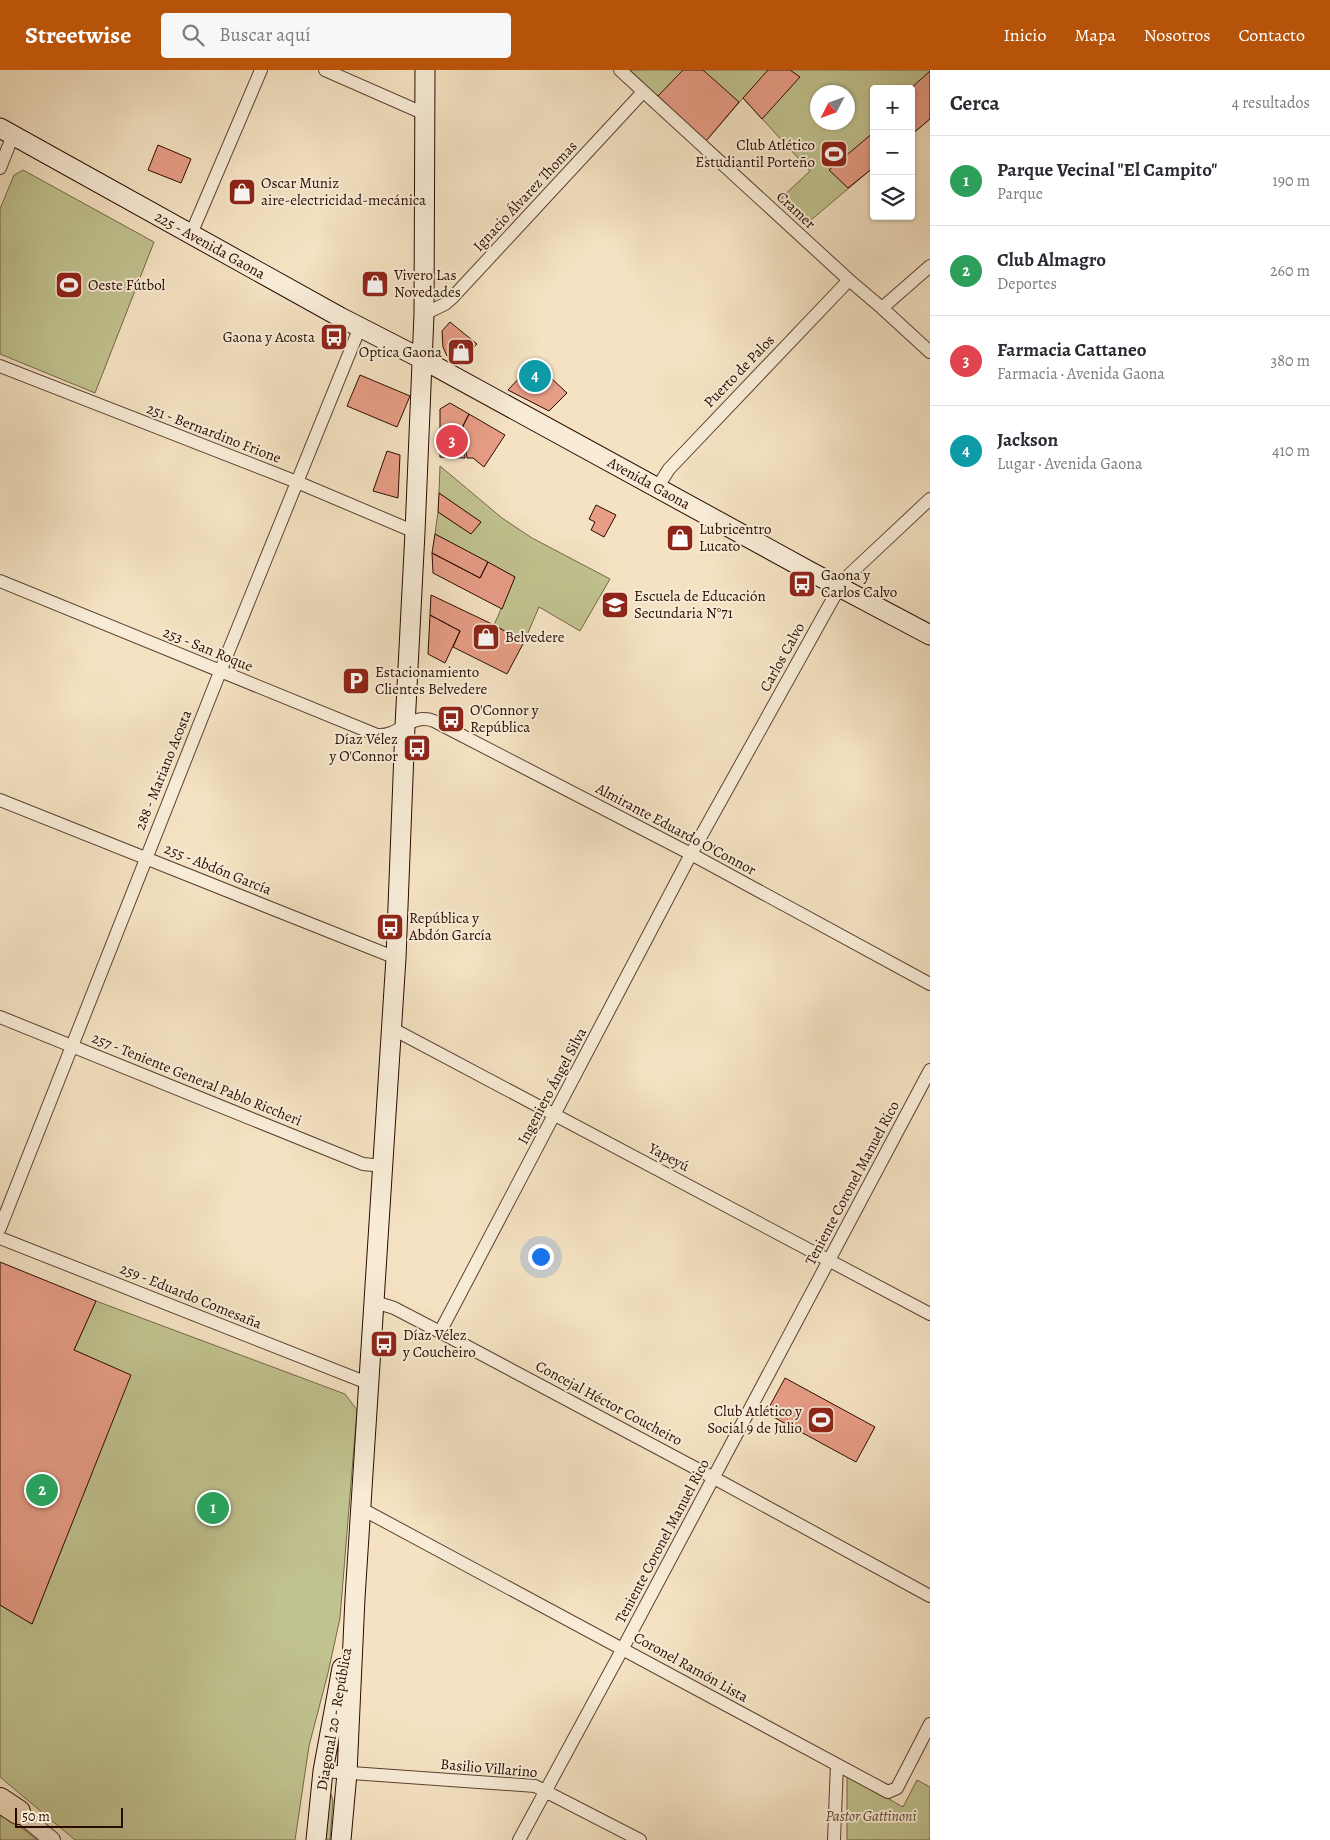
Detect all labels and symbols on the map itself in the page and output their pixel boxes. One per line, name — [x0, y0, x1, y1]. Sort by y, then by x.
north arrow — [810, 85, 855, 130]
place label: Club Atlético Estudiantil Porteño — [695, 135, 815, 172]
street label: Ignacio Álvarez Thomas — [468, 136, 582, 256]
sports icon: Club Atlético Estudiantil Porteño — [819, 139, 849, 169]
place label: Oscar Muniz aire-electricidad-mecánica — [261, 173, 426, 210]
shop icon: Oscar Muniz aire-electricidad-mecánica — [227, 177, 257, 207]
street label: Cramer — [772, 187, 820, 233]
street label: 225 - Avenida Gaona — [151, 206, 269, 284]
place label: Vivero Las Novedades — [393, 265, 461, 302]
shop icon: Vivero Las Novedades — [360, 269, 390, 299]
sports icon: Oeste Fútbol — [54, 270, 84, 300]
place label: Oeste Fútbol — [88, 275, 166, 295]
bus stop icon: Gaona y Acosta — [319, 322, 349, 352]
place label: Gaona y Acosta — [223, 327, 315, 347]
street label: Puerto de Palos — [699, 330, 779, 412]
shop icon: Optica Gaona — [446, 337, 476, 367]
place label: Optica Gaona — [359, 342, 442, 362]
pin: 4 — [519, 357, 551, 395]
street label: 251 - Bernardino Frione — [144, 398, 284, 468]
pin: 3 — [436, 422, 468, 460]
street label: Avenida Gaona — [603, 452, 694, 514]
place label: Lubricentro Lucato — [699, 519, 771, 556]
shop icon: Lubricentro Lucato — [665, 523, 695, 553]
place label: Gaona y Carlos Calvo — [821, 565, 897, 602]
bus stop icon: Gaona y Carlos Calvo — [787, 569, 817, 599]
place label: Escuela de Educación Secundaria N°71 — [634, 586, 766, 623]
school or university icon: Escuela de Educación Secundaria N°71 — [600, 590, 630, 620]
street label: Carlos Calvo — [755, 619, 809, 695]
street label: 253 - San Roque — [160, 622, 256, 676]
shop icon: Belvedere — [471, 622, 501, 652]
place label: Belvedere — [505, 627, 565, 647]
place label: Estacionamiento Clientes Belvedere — [375, 662, 488, 699]
parking icon: Estacionamiento Clientes Belvedere — [341, 666, 371, 696]
place label: O'Connor y República — [470, 700, 539, 737]
bus stop icon: O'Connor y República — [436, 704, 466, 734]
street label: 288 - Mariano Acosta — [130, 707, 196, 833]
place label: Díaz Vélez y O'Connor — [329, 729, 398, 766]
bus stop icon: Díaz Vélez y O'Connor — [402, 733, 432, 763]
street label: Almirante Eduardo O'Connor — [591, 778, 760, 880]
street label: 255 - Abdón García — [161, 838, 275, 900]
place label: República y Abdón García — [408, 908, 492, 945]
bus stop icon: República y Abdón García — [375, 912, 405, 942]
street label: Ingeniero Ángel Silva — [513, 1024, 591, 1148]
street label: 257 - Teniente General Pablo Riccheri — [89, 1028, 305, 1130]
street label: Teniente Coronel Manuel Rico — [800, 1097, 904, 1269]
street label: Yapeyú — [644, 1137, 694, 1176]
your location — [528, 1244, 554, 1270]
street label: 259 - Eduardo Comesaña — [117, 1258, 265, 1334]
place label: Díaz Vélez y Coucheiro — [402, 1325, 476, 1362]
bus stop icon: Díaz Vélez y Coucheiro — [369, 1329, 399, 1359]
street label: Concejal Héctor Coucheiro — [532, 1356, 686, 1450]
place label: Club Atlético y Social 9 de Julio — [707, 1401, 802, 1438]
sports icon: Club Atlético y Social 9 de Julio — [806, 1405, 836, 1435]
street label: Teniente Coronel Manuel Rico — [610, 1455, 714, 1627]
pin: 2 — [26, 1471, 58, 1509]
pin: 1 — [197, 1489, 229, 1527]
street label: Coronel Ramón Lista — [630, 1627, 752, 1707]
street label: Diagonal 20 - República — [312, 1646, 356, 1792]
street label: Basilio Villarino — [440, 1754, 538, 1782]
scale bar — [15, 1805, 122, 1828]
park label: Pastor Gattinoni — [826, 1806, 916, 1826]

